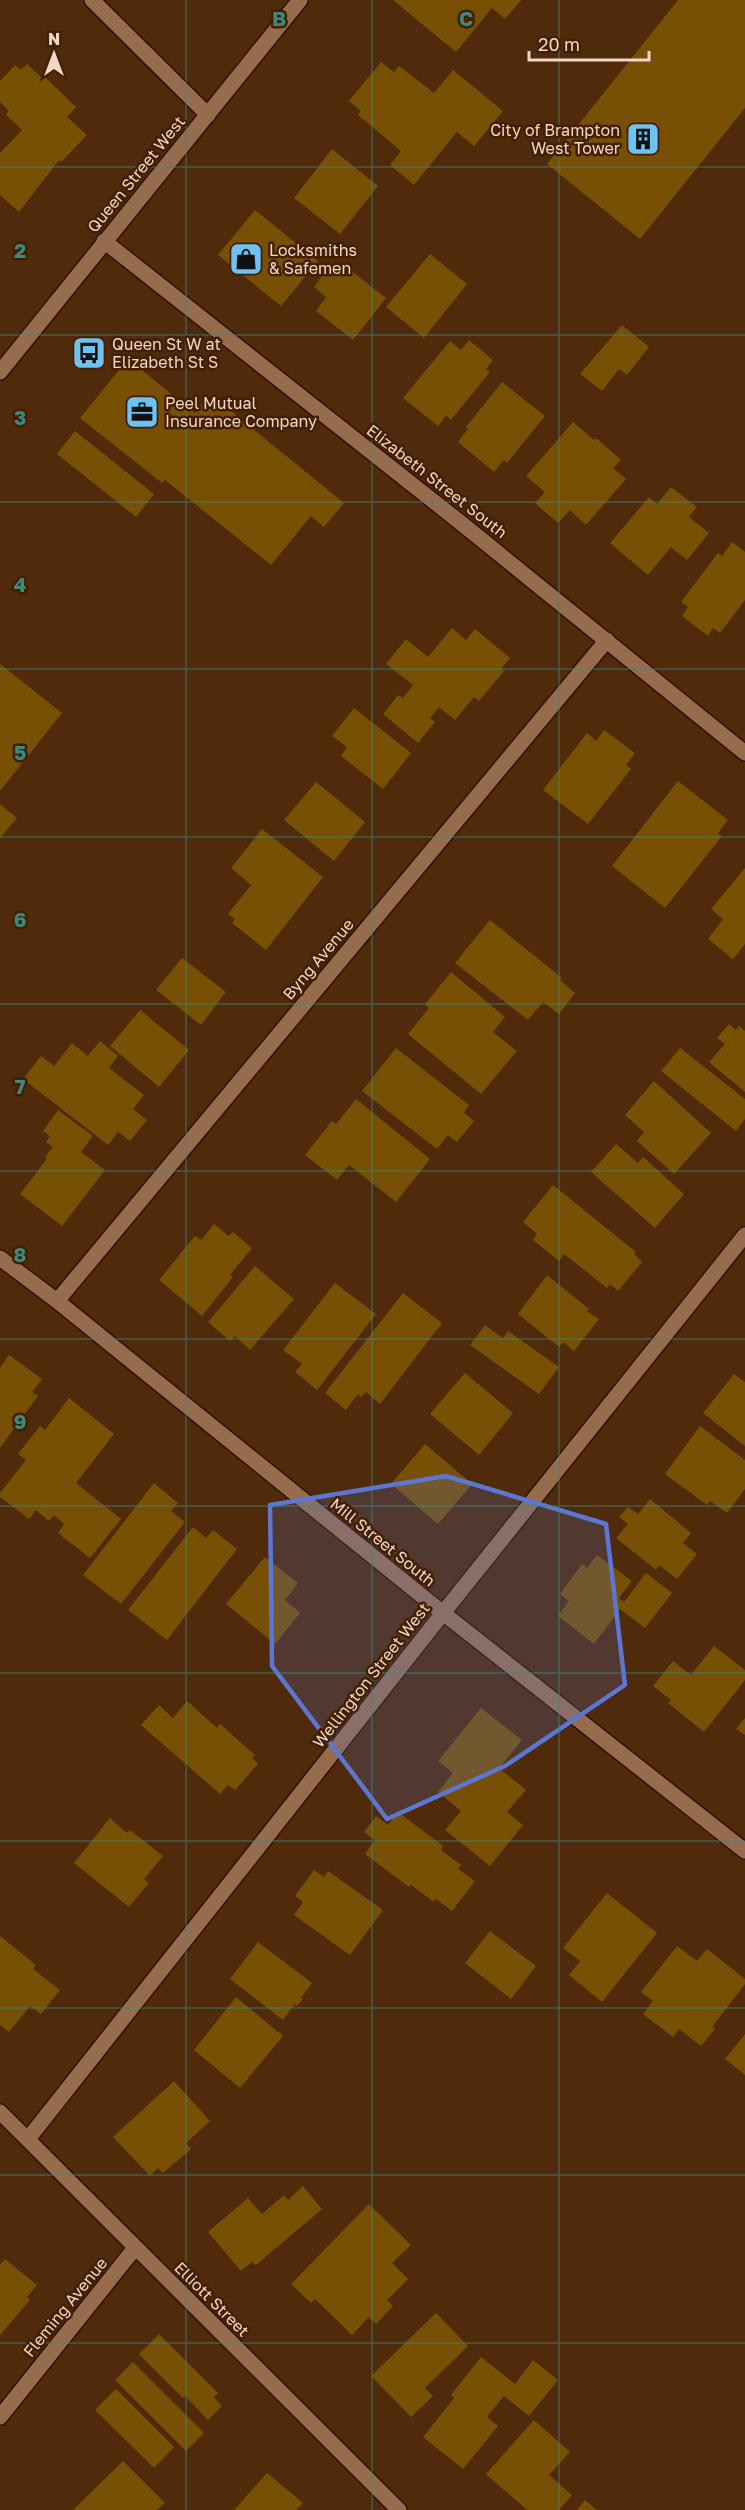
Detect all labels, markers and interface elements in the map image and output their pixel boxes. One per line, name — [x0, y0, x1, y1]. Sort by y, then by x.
text: B — [272, 6, 286, 30]
text: C — [459, 6, 473, 30]
north arrow — [24, 24, 84, 84]
scale bar — [529, 24, 649, 62]
text: N — [48, 29, 60, 49]
text: 20 m — [538, 33, 580, 55]
street label: Queen Street West — [83, 112, 189, 236]
place label: City of Brampton West Tower — [490, 120, 620, 158]
building icon: City of Brampton West Tower — [625, 121, 661, 157]
text: 2 — [14, 238, 26, 262]
place label: Locksmiths & Safemen — [269, 240, 357, 278]
shop icon: Locksmiths & Safemen — [228, 241, 264, 277]
place label: Queen St W at Elizabeth St S — [112, 334, 221, 372]
bus stop icon: Queen St W at Elizabeth St S — [71, 335, 107, 371]
place label: Peel Mutual Insurance Company — [165, 393, 317, 431]
office icon: Peel Mutual Insurance Company — [124, 394, 160, 430]
text: 3 — [14, 405, 26, 429]
street label: Elizabeth Street South — [363, 420, 511, 542]
text: 4 — [14, 572, 26, 596]
text: 5 — [14, 740, 26, 764]
text: 6 — [14, 907, 26, 931]
street label: Byng Avenue — [278, 914, 358, 1004]
text: 7 — [15, 1074, 26, 1098]
text: 8 — [14, 1242, 26, 1266]
text: 9 — [14, 1409, 26, 1433]
street label: Mill Street South — [326, 1494, 440, 1590]
street label: Wellington Street West — [308, 1599, 434, 1751]
street label: Fleming Avenue — [19, 2253, 111, 2361]
street label: Elliott Street — [170, 2257, 254, 2341]

